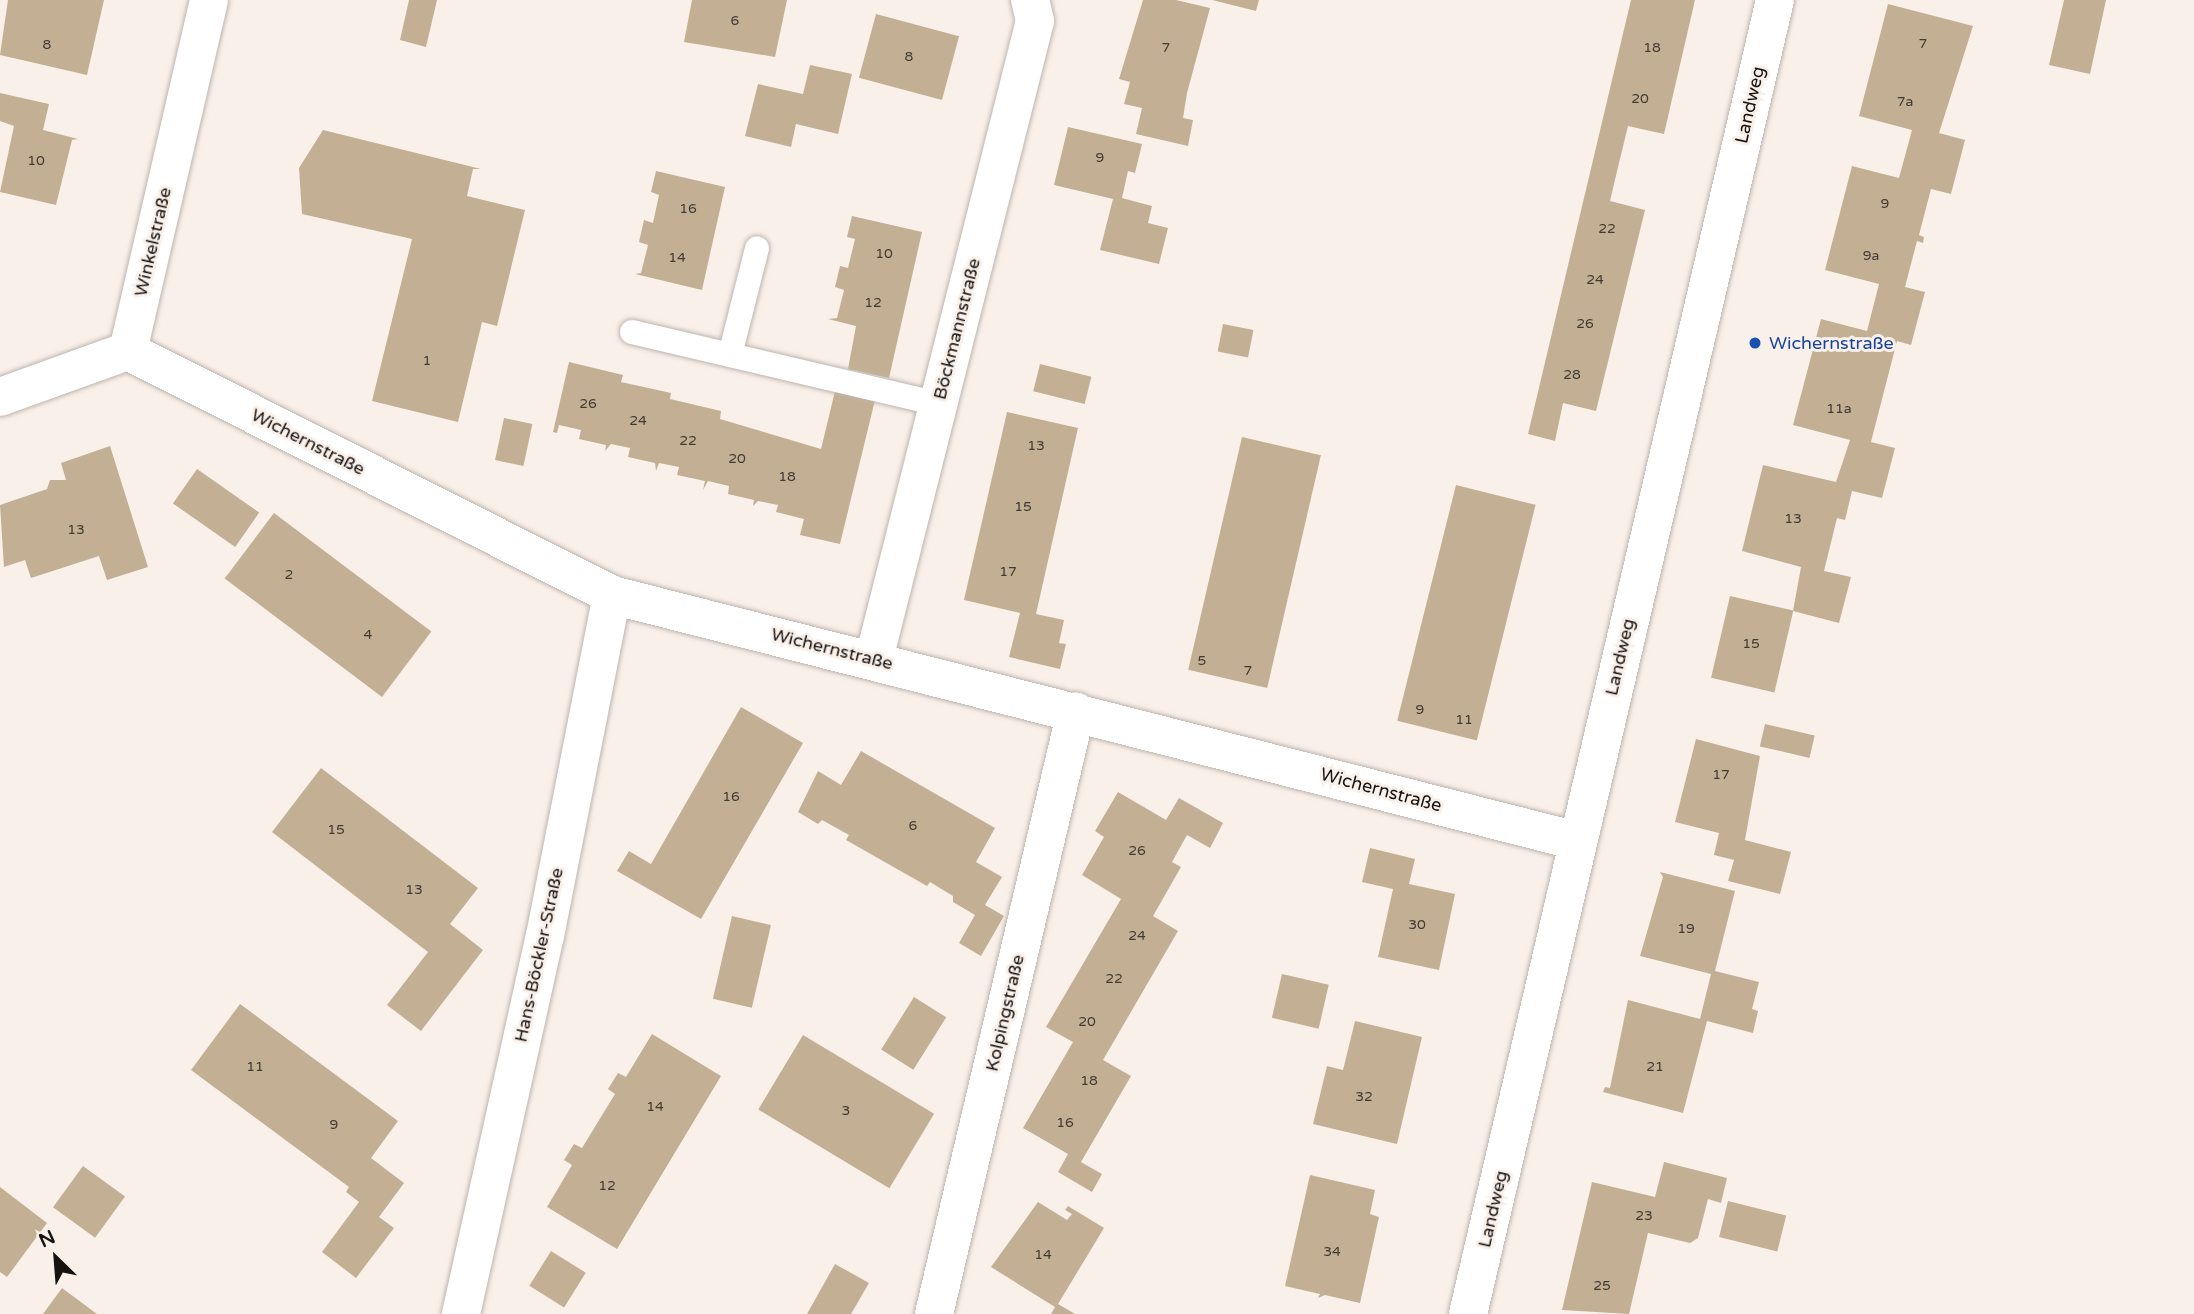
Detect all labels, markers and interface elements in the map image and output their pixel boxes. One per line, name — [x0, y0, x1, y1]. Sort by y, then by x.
house number: 6 — [731, 13, 739, 29]
house number: 7 — [1919, 36, 1927, 52]
house number: 8 — [43, 37, 51, 53]
house number: 7 — [1162, 40, 1170, 56]
house number: 18 — [1643, 40, 1661, 56]
house number: 8 — [905, 49, 913, 65]
street label: Landweg — [1731, 64, 1769, 146]
house number: 20 — [1631, 91, 1649, 107]
house number: 7a — [1897, 94, 1913, 110]
house number: 9 — [1096, 150, 1104, 166]
house number: 10 — [27, 153, 45, 169]
street label: Winkelstraße — [130, 185, 176, 299]
house number: 9 — [1881, 196, 1889, 212]
house number: 16 — [679, 201, 697, 217]
house number: 22 — [1598, 221, 1616, 237]
house number: 10 — [875, 246, 893, 262]
house number: 9a — [1863, 248, 1879, 264]
house number: 14 — [668, 250, 686, 266]
street label: Böckmannstraße — [929, 256, 985, 402]
house number: 24 — [1586, 272, 1604, 288]
house number: 12 — [864, 295, 882, 311]
house number: 26 — [1576, 316, 1594, 332]
place label: Wichernstraße — [1769, 332, 1894, 354]
marker: Wichernstraße — [1747, 335, 1763, 351]
house number: 1 — [423, 353, 431, 369]
house number: 28 — [1563, 367, 1581, 383]
house number: 26 — [579, 396, 597, 412]
house number: 11a — [1826, 401, 1852, 417]
street label: Wichernstraße — [248, 404, 368, 480]
house number: 24 — [629, 413, 647, 429]
house number: 22 — [679, 433, 697, 449]
house number: 13 — [1027, 438, 1045, 454]
house number: 20 — [728, 451, 746, 467]
house number: 18 — [778, 469, 796, 485]
house number: 15 — [1014, 499, 1032, 515]
house number: 13 — [1784, 511, 1802, 527]
house number: 13 — [67, 522, 85, 538]
house number: 17 — [999, 564, 1017, 580]
house number: 2 — [285, 567, 293, 583]
street label: Landweg — [1601, 616, 1639, 698]
street label: Wichernstraße — [769, 623, 895, 675]
house number: 4 — [364, 627, 372, 643]
house number: 15 — [1742, 636, 1760, 652]
house number: 5 — [1198, 653, 1206, 669]
house number: 7 — [1244, 663, 1252, 679]
house number: 9 — [1416, 702, 1424, 718]
house number: 11 — [1455, 712, 1473, 728]
street label: Wichernstraße — [1318, 763, 1444, 817]
house number: 17 — [1712, 767, 1730, 783]
house number: 16 — [722, 789, 740, 805]
house number: 6 — [909, 818, 917, 834]
house number: 15 — [327, 822, 345, 838]
house number: 26 — [1128, 843, 1146, 859]
street label: Hans-Böckler-Straße — [510, 866, 568, 1044]
house number: 13 — [405, 882, 423, 898]
house number: 30 — [1408, 917, 1426, 933]
house number: 19 — [1677, 921, 1695, 937]
house number: 24 — [1128, 928, 1146, 944]
street label: Kolpingstraße — [981, 952, 1029, 1074]
house number: 22 — [1105, 971, 1123, 987]
house number: 20 — [1078, 1014, 1096, 1030]
house number: 11 — [246, 1059, 264, 1075]
house number: 21 — [1646, 1059, 1664, 1075]
house number: 18 — [1080, 1073, 1098, 1089]
house number: 32 — [1355, 1089, 1373, 1105]
house number: 14 — [646, 1099, 664, 1115]
house number: 3 — [842, 1103, 850, 1119]
house number: 16 — [1056, 1115, 1074, 1131]
house number: 9 — [330, 1117, 338, 1133]
street label: Landweg — [1474, 1168, 1512, 1250]
house number: 12 — [598, 1178, 616, 1194]
house number: 23 — [1635, 1208, 1653, 1224]
north arrow — [21, 1223, 91, 1293]
text: N — [36, 1226, 59, 1252]
house number: 34 — [1323, 1244, 1341, 1260]
house number: 14 — [1034, 1247, 1052, 1263]
house number: 25 — [1593, 1278, 1611, 1294]

